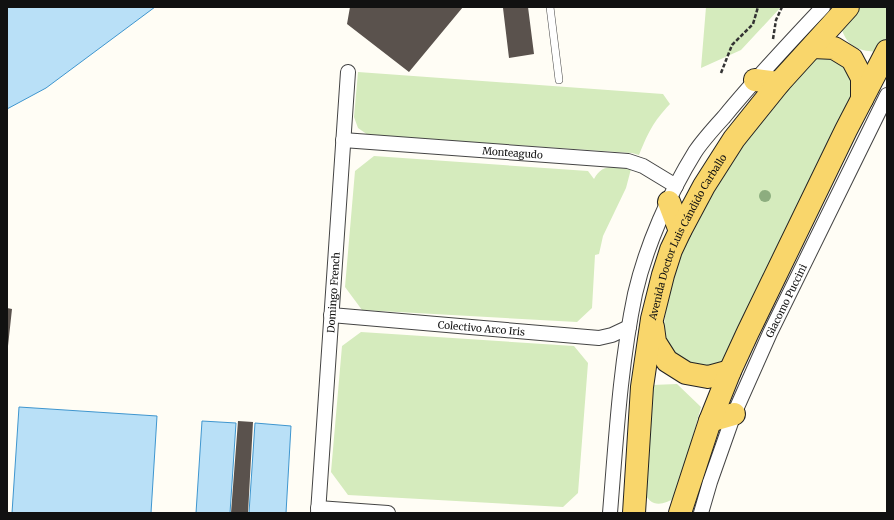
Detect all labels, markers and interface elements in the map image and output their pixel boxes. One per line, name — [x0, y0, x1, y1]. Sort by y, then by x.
street label: Monteagudo — [482, 144, 543, 161]
street label: Avenida Doctor Luis Cándido Carballo — [645, 151, 729, 322]
street label: Domingo French — [324, 251, 342, 333]
street label: Giacomo Puccini — [762, 262, 809, 340]
street label: Colectivo Arco Iris — [437, 318, 526, 338]

